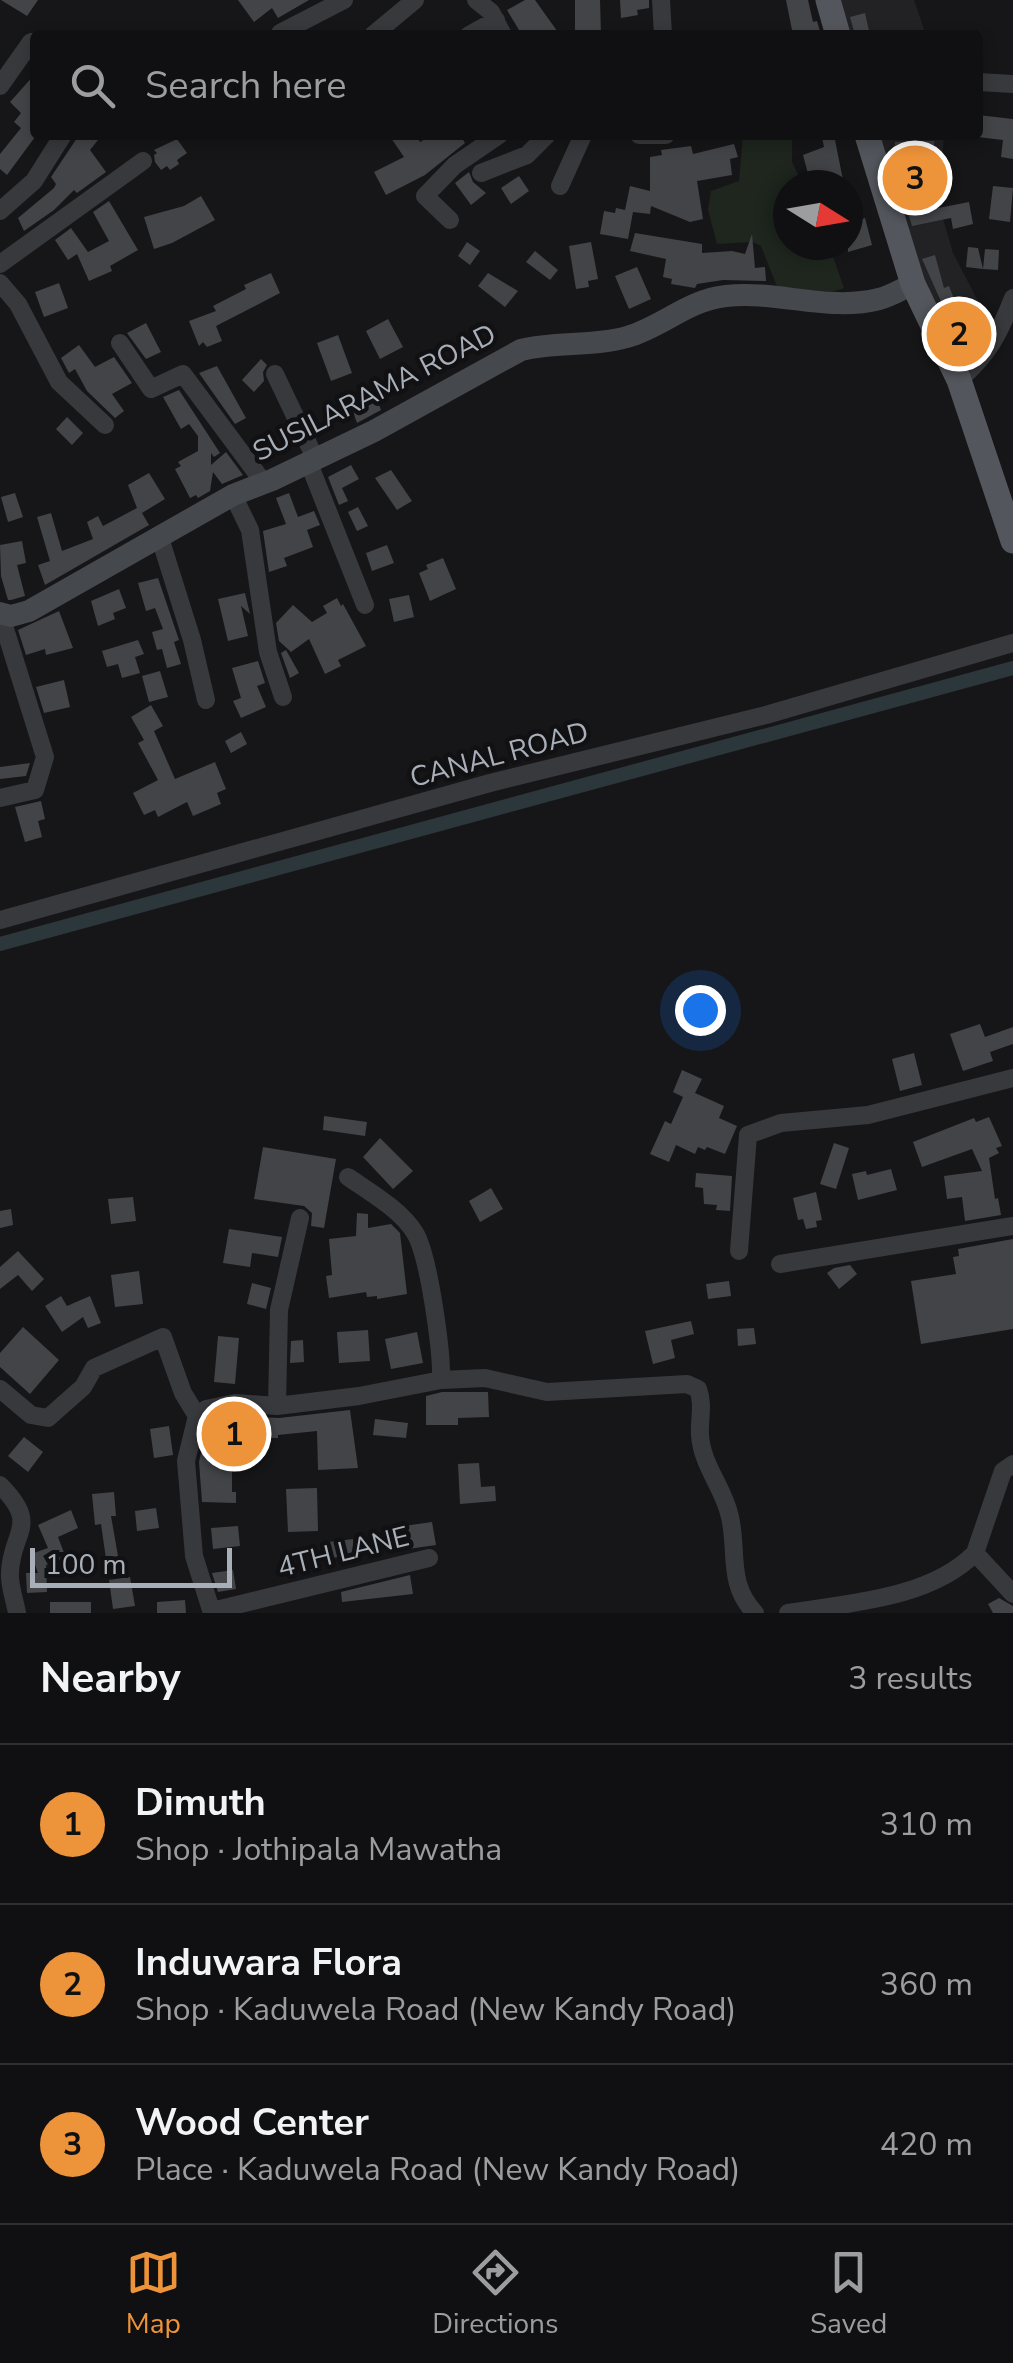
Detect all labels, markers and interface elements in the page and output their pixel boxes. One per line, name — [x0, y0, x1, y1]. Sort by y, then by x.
search box — [30, 30, 983, 140]
icon: search — [65, 58, 120, 113]
text: Search here — [145, 60, 346, 111]
pin: 3 — [882, 140, 948, 216]
north arrow — [773, 170, 863, 260]
pin: 2 — [926, 296, 992, 372]
street label: SUSILARAMA ROAD — [246, 315, 503, 471]
street label: CANAL ROAD — [406, 713, 593, 797]
your location — [675, 985, 726, 1036]
pin: 1 — [202, 1396, 266, 1472]
street label: 4TH LANE — [274, 1517, 413, 1587]
scale bar — [30, 1543, 232, 1588]
text: 100 m — [45, 1546, 127, 1584]
text: Nearby — [40, 1650, 181, 1707]
text: 3 results — [848, 1657, 973, 1700]
text: Dimuth — [135, 1777, 266, 1828]
text: 1 — [63, 1803, 82, 1846]
text: 310 m — [880, 1803, 973, 1846]
text: Shop · Jothipala Mawatha — [135, 1828, 502, 1871]
text: Induwara Flora — [135, 1937, 402, 1988]
text: 2 — [63, 1963, 82, 2006]
text: 360 m — [880, 1963, 973, 2006]
text: Shop · Kaduwela Road (New Kandy Road) — [135, 1988, 737, 2031]
text: Wood Center — [135, 2097, 369, 2148]
text: 3 — [63, 2123, 82, 2166]
text: 420 m — [880, 2123, 973, 2166]
text: Place · Kaduwela Road (New Kandy Road) — [135, 2148, 740, 2191]
tab: Map — [126, 2245, 181, 2343]
tab: Directions — [432, 2245, 558, 2343]
tab: Saved — [810, 2245, 887, 2343]

